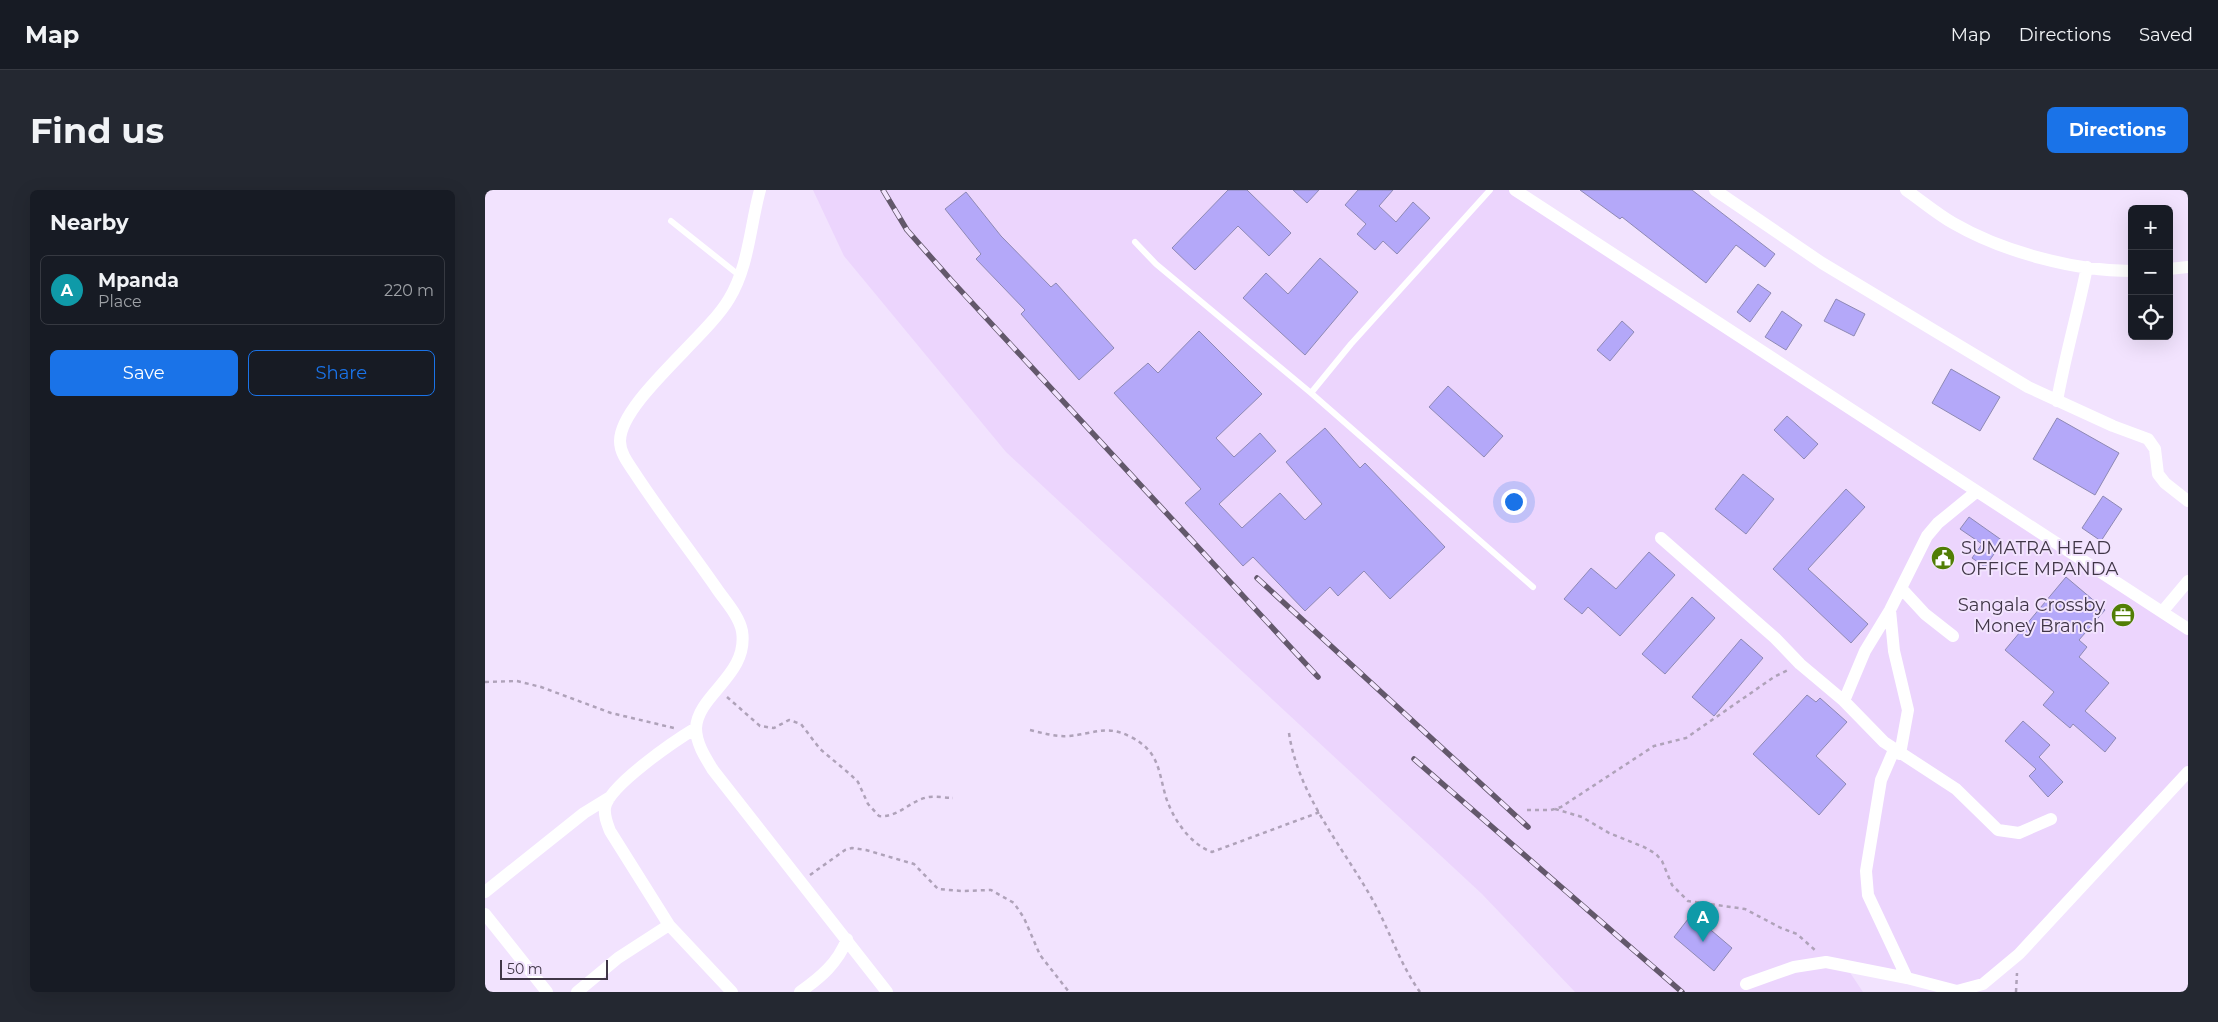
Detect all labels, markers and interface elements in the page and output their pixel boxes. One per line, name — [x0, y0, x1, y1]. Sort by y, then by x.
text: Map — [25, 20, 79, 49]
text: Map — [1951, 24, 1991, 46]
text: Directions — [2019, 24, 2111, 46]
text: Saved — [2139, 24, 2193, 46]
button: Directions — [2047, 107, 2188, 153]
text: Find us — [30, 109, 164, 152]
map controls — [2128, 205, 2173, 340]
button: + — [2128, 205, 2173, 250]
text: Nearby — [50, 210, 129, 235]
button: − — [2128, 250, 2173, 295]
text: Mpanda — [98, 269, 179, 292]
text: A — [61, 281, 73, 300]
text: 220 m — [384, 281, 434, 300]
text: Place — [98, 292, 142, 311]
button: locate — [2128, 295, 2173, 340]
button: Save — [50, 350, 238, 396]
button: Share — [248, 350, 435, 396]
your location — [1501, 489, 1527, 515]
place label: SUMATRA HEAD OFFICE MPANDA — [1961, 537, 2118, 580]
public building icon: SUMATRA HEAD OFFICE MPANDA — [1930, 545, 1956, 571]
place label: Sangala Crossby Money Branch — [1958, 594, 2105, 637]
office icon: Sangala Crossby Money Branch — [2110, 602, 2136, 628]
pin: A — [1687, 901, 1719, 942]
scale bar — [500, 957, 607, 980]
text: 50 m — [507, 960, 543, 978]

